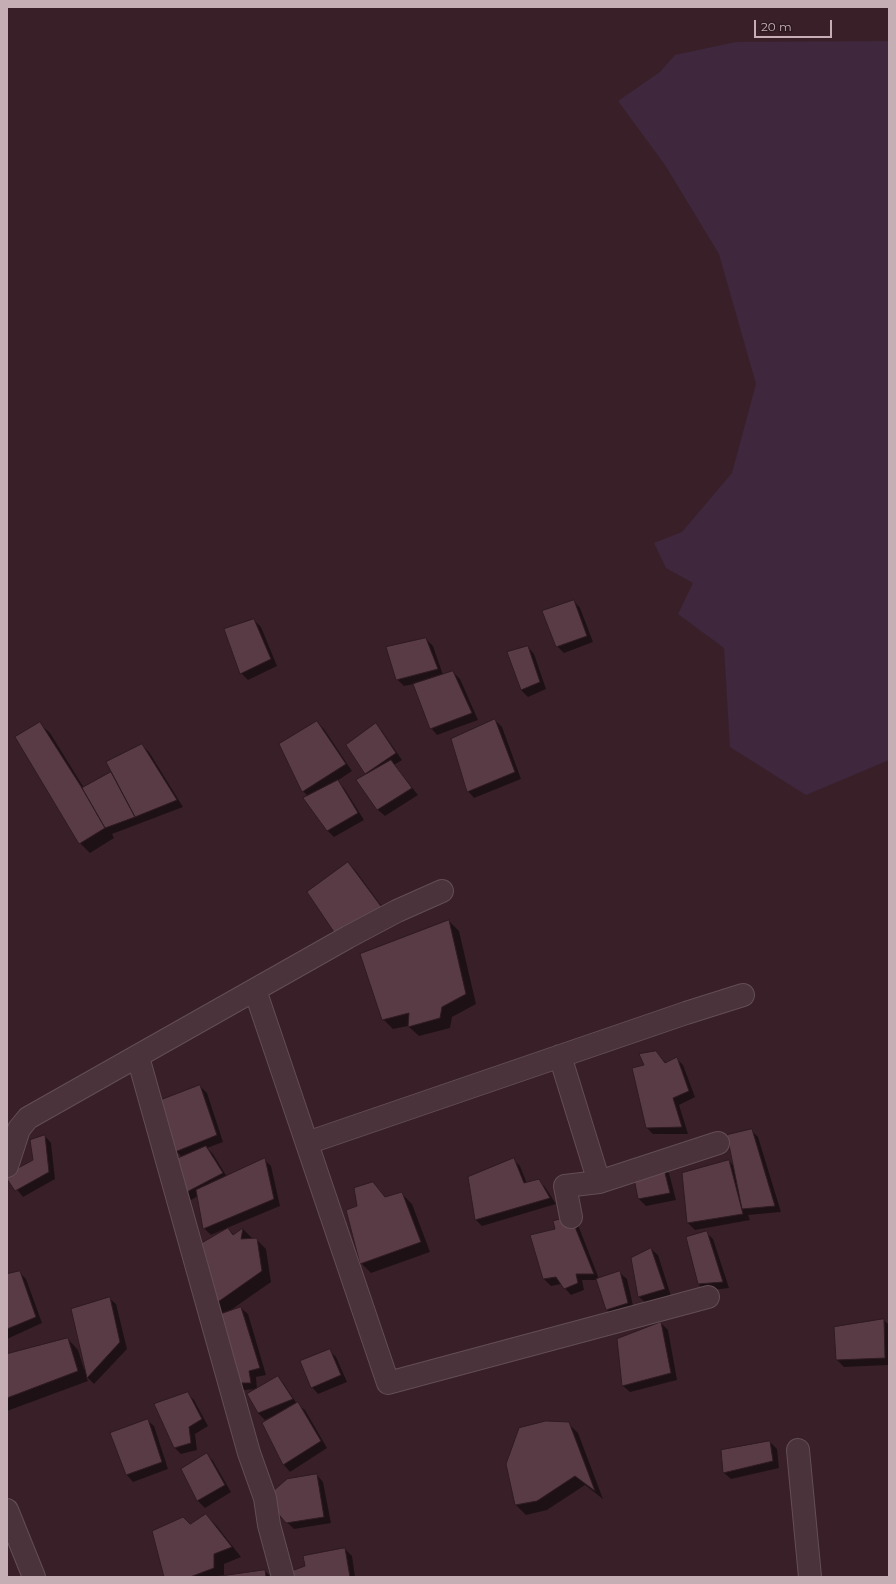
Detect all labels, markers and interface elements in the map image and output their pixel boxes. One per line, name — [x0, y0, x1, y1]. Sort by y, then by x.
scale bar — [756, 12, 834, 38]
text: 20 m — [761, 19, 792, 34]

